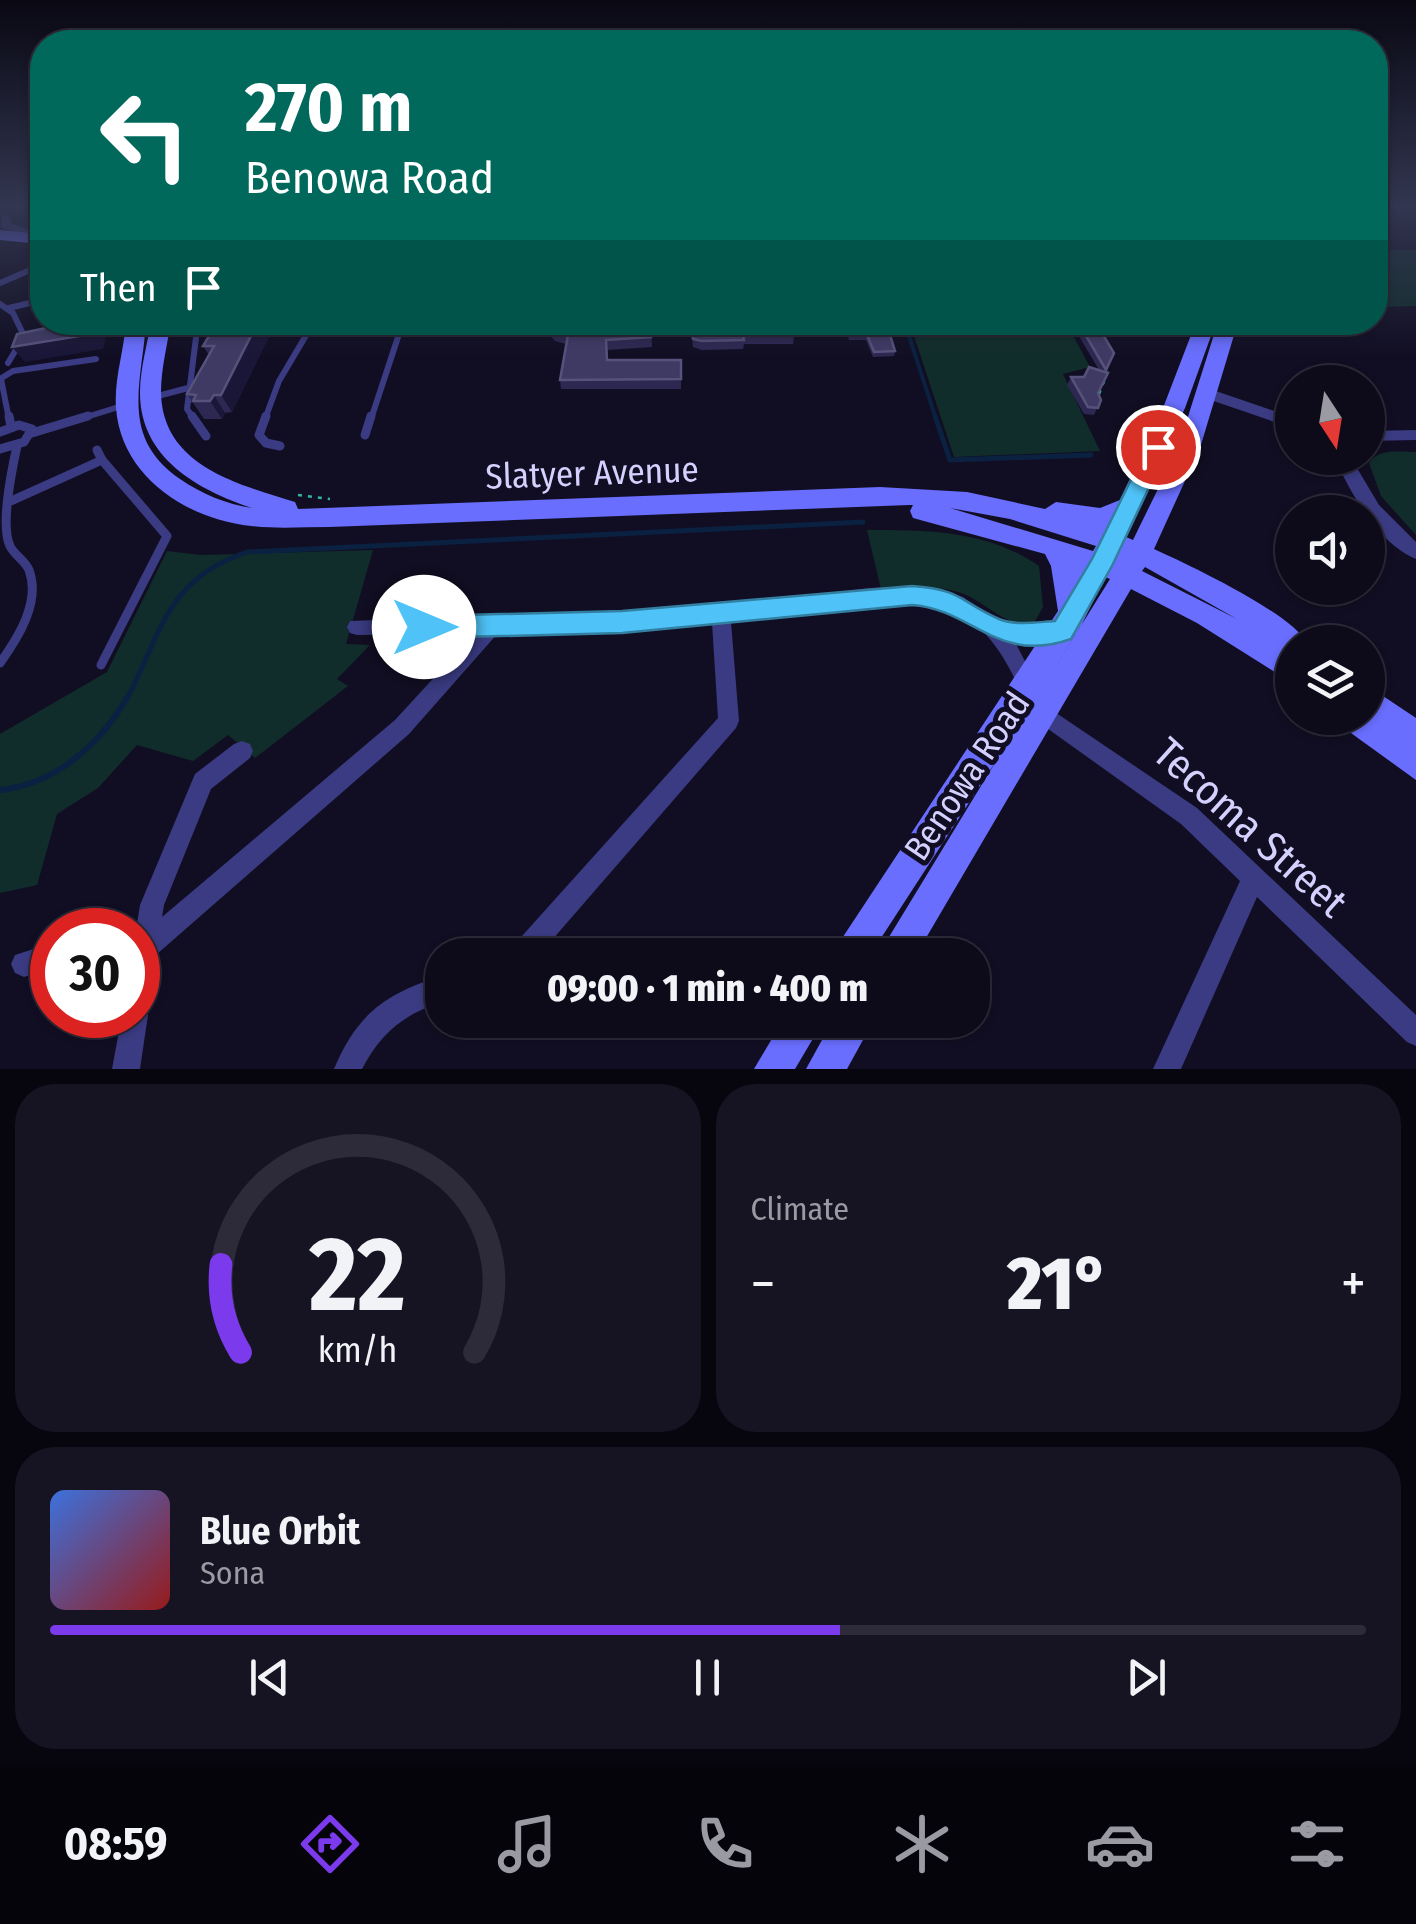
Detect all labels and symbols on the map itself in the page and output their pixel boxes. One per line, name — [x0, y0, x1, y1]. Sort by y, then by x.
north arrow — [1275, 365, 1385, 475]
pin — [1116, 405, 1201, 490]
street label: Slatyer Avenue — [485, 448, 699, 498]
position arrow — [372, 575, 476, 679]
street label: Benowa Road — [895, 684, 1039, 868]
street label: Tecoma Street — [1143, 728, 1358, 928]
speed limit sign: 30 — [30, 908, 160, 1038]

